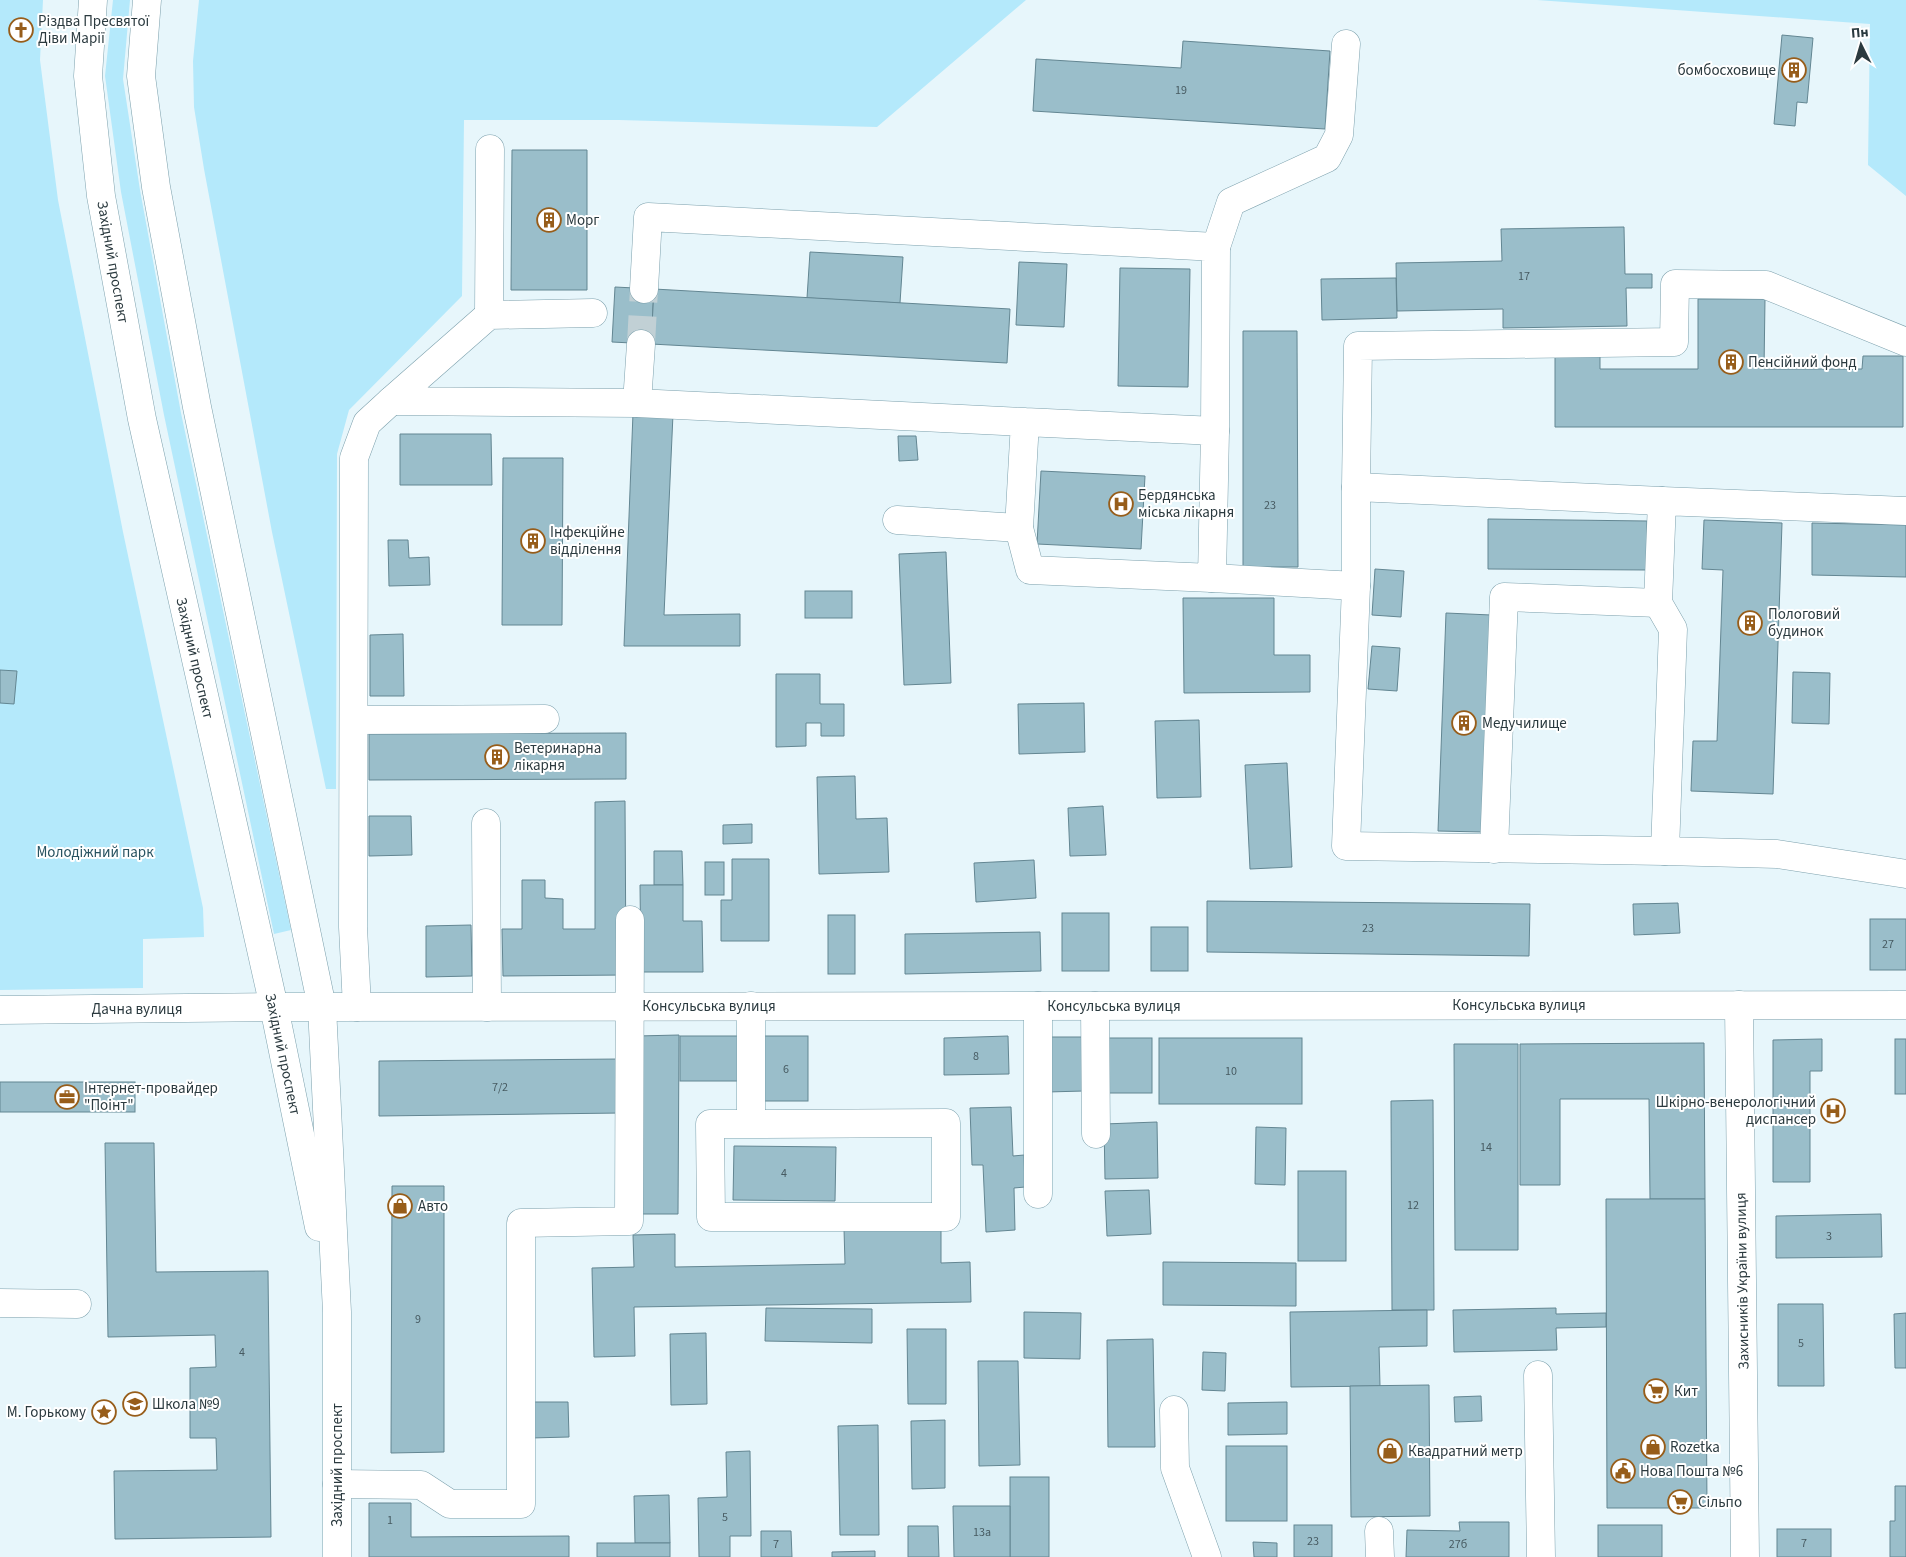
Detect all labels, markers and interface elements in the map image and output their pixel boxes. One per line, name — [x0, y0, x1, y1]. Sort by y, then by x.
place label: Різдва Пресвятої Діви Марії — [38, 11, 151, 49]
church icon: Різдва Пресвятої Діви Марії — [8, 17, 34, 43]
north arrow — [1836, 20, 1886, 70]
text: Пн — [1850, 22, 1870, 44]
building icon: бомбосховище — [1781, 57, 1807, 83]
place label: бомбосховище — [1677, 60, 1776, 81]
house number: 19 — [1175, 82, 1187, 99]
street label: Західний проспект — [91, 199, 134, 325]
building icon: Морг — [536, 207, 562, 233]
place label: Морг — [566, 210, 600, 231]
house number: 17 — [1518, 268, 1530, 285]
building icon: Пенсійний фонд — [1718, 349, 1744, 375]
place label: Пенсійний фонд — [1748, 352, 1857, 373]
place label: Бердянська міська лікарня — [1138, 485, 1234, 523]
hospital icon: Бердянська міська лікарня — [1108, 491, 1134, 517]
house number: 23 — [1264, 497, 1276, 514]
place label: Інфекційне відділення — [550, 522, 625, 560]
building icon: Інфекційне відділення — [520, 528, 546, 554]
street label: Західний проспект — [170, 595, 219, 721]
place label: Пологовий будинок — [1768, 604, 1840, 642]
building icon: Пологовий будинок — [1737, 610, 1763, 636]
building icon: Медучилище — [1451, 710, 1477, 736]
place label: Медучилище — [1482, 713, 1567, 734]
place label: Ветеринарна лікарня — [514, 738, 601, 776]
building icon: Ветеринарна лікарня — [484, 744, 510, 770]
park label: Молодіжний парк — [36, 842, 154, 863]
house number: 23 — [1362, 920, 1374, 937]
house number: 27 — [1882, 936, 1894, 953]
street label: Західний проспект — [259, 991, 306, 1117]
street label: Консульська вулиця — [1452, 995, 1586, 1016]
street label: Консульська вулиця — [642, 996, 776, 1017]
street label: Консульська вулиця — [1047, 996, 1181, 1017]
street label: Дачна вулиця — [92, 999, 182, 1020]
house number: 8 — [973, 1048, 979, 1065]
house number: 6 — [783, 1061, 789, 1078]
house number: 10 — [1225, 1063, 1237, 1080]
place label: Інтернет-провайдер "Поінт" — [84, 1078, 218, 1116]
house number: 7/2 — [492, 1079, 508, 1096]
office icon: Інтернет-провайдер "Поінт" — [54, 1084, 80, 1110]
place label: Шкірно-венерологічний диспансер — [1656, 1092, 1816, 1130]
hospital icon: Шкірно-венерологічний диспансер — [1820, 1098, 1846, 1124]
house number: 14 — [1480, 1139, 1492, 1156]
house number: 4 — [781, 1165, 787, 1182]
street label: Захисників України вулиця — [1730, 1192, 1755, 1370]
shop icon: Авто — [387, 1193, 413, 1219]
place label: Авто — [418, 1196, 448, 1217]
house number: 12 — [1407, 1197, 1419, 1214]
house number: 3 — [1826, 1228, 1832, 1245]
house number: 9 — [415, 1311, 421, 1328]
house number: 5 — [1798, 1335, 1804, 1352]
house number: 4 — [239, 1344, 245, 1361]
supermarket icon: Кит — [1643, 1378, 1669, 1404]
place label: Кит — [1674, 1381, 1698, 1402]
school or university icon: Школа №9 — [122, 1391, 148, 1417]
place label: Школа №9 — [152, 1394, 220, 1415]
place icon: М. Горькому — [91, 1399, 117, 1425]
place label: М. Горькому — [7, 1402, 86, 1423]
street label: Західний проспект — [327, 1403, 348, 1527]
shop icon: Rozetka — [1640, 1434, 1666, 1460]
place label: Rozetka — [1670, 1437, 1720, 1458]
shop icon: Квадратний метр — [1377, 1438, 1403, 1464]
place label: Квадратний метр — [1408, 1441, 1523, 1462]
public building icon: Нова Пошта №6 — [1610, 1458, 1636, 1484]
place label: Нова Пошта №6 — [1640, 1461, 1743, 1482]
supermarket icon: Сільпо — [1667, 1489, 1693, 1515]
place label: Сільпо — [1698, 1492, 1742, 1513]
house number: 5 — [722, 1509, 728, 1526]
house number: 1 — [387, 1512, 393, 1529]
house number: 13а — [973, 1524, 991, 1541]
house number: 23 — [1307, 1533, 1319, 1550]
house number: 7 — [1801, 1535, 1807, 1552]
house number: 7 — [773, 1536, 779, 1553]
house number: 27б — [1449, 1536, 1467, 1553]

